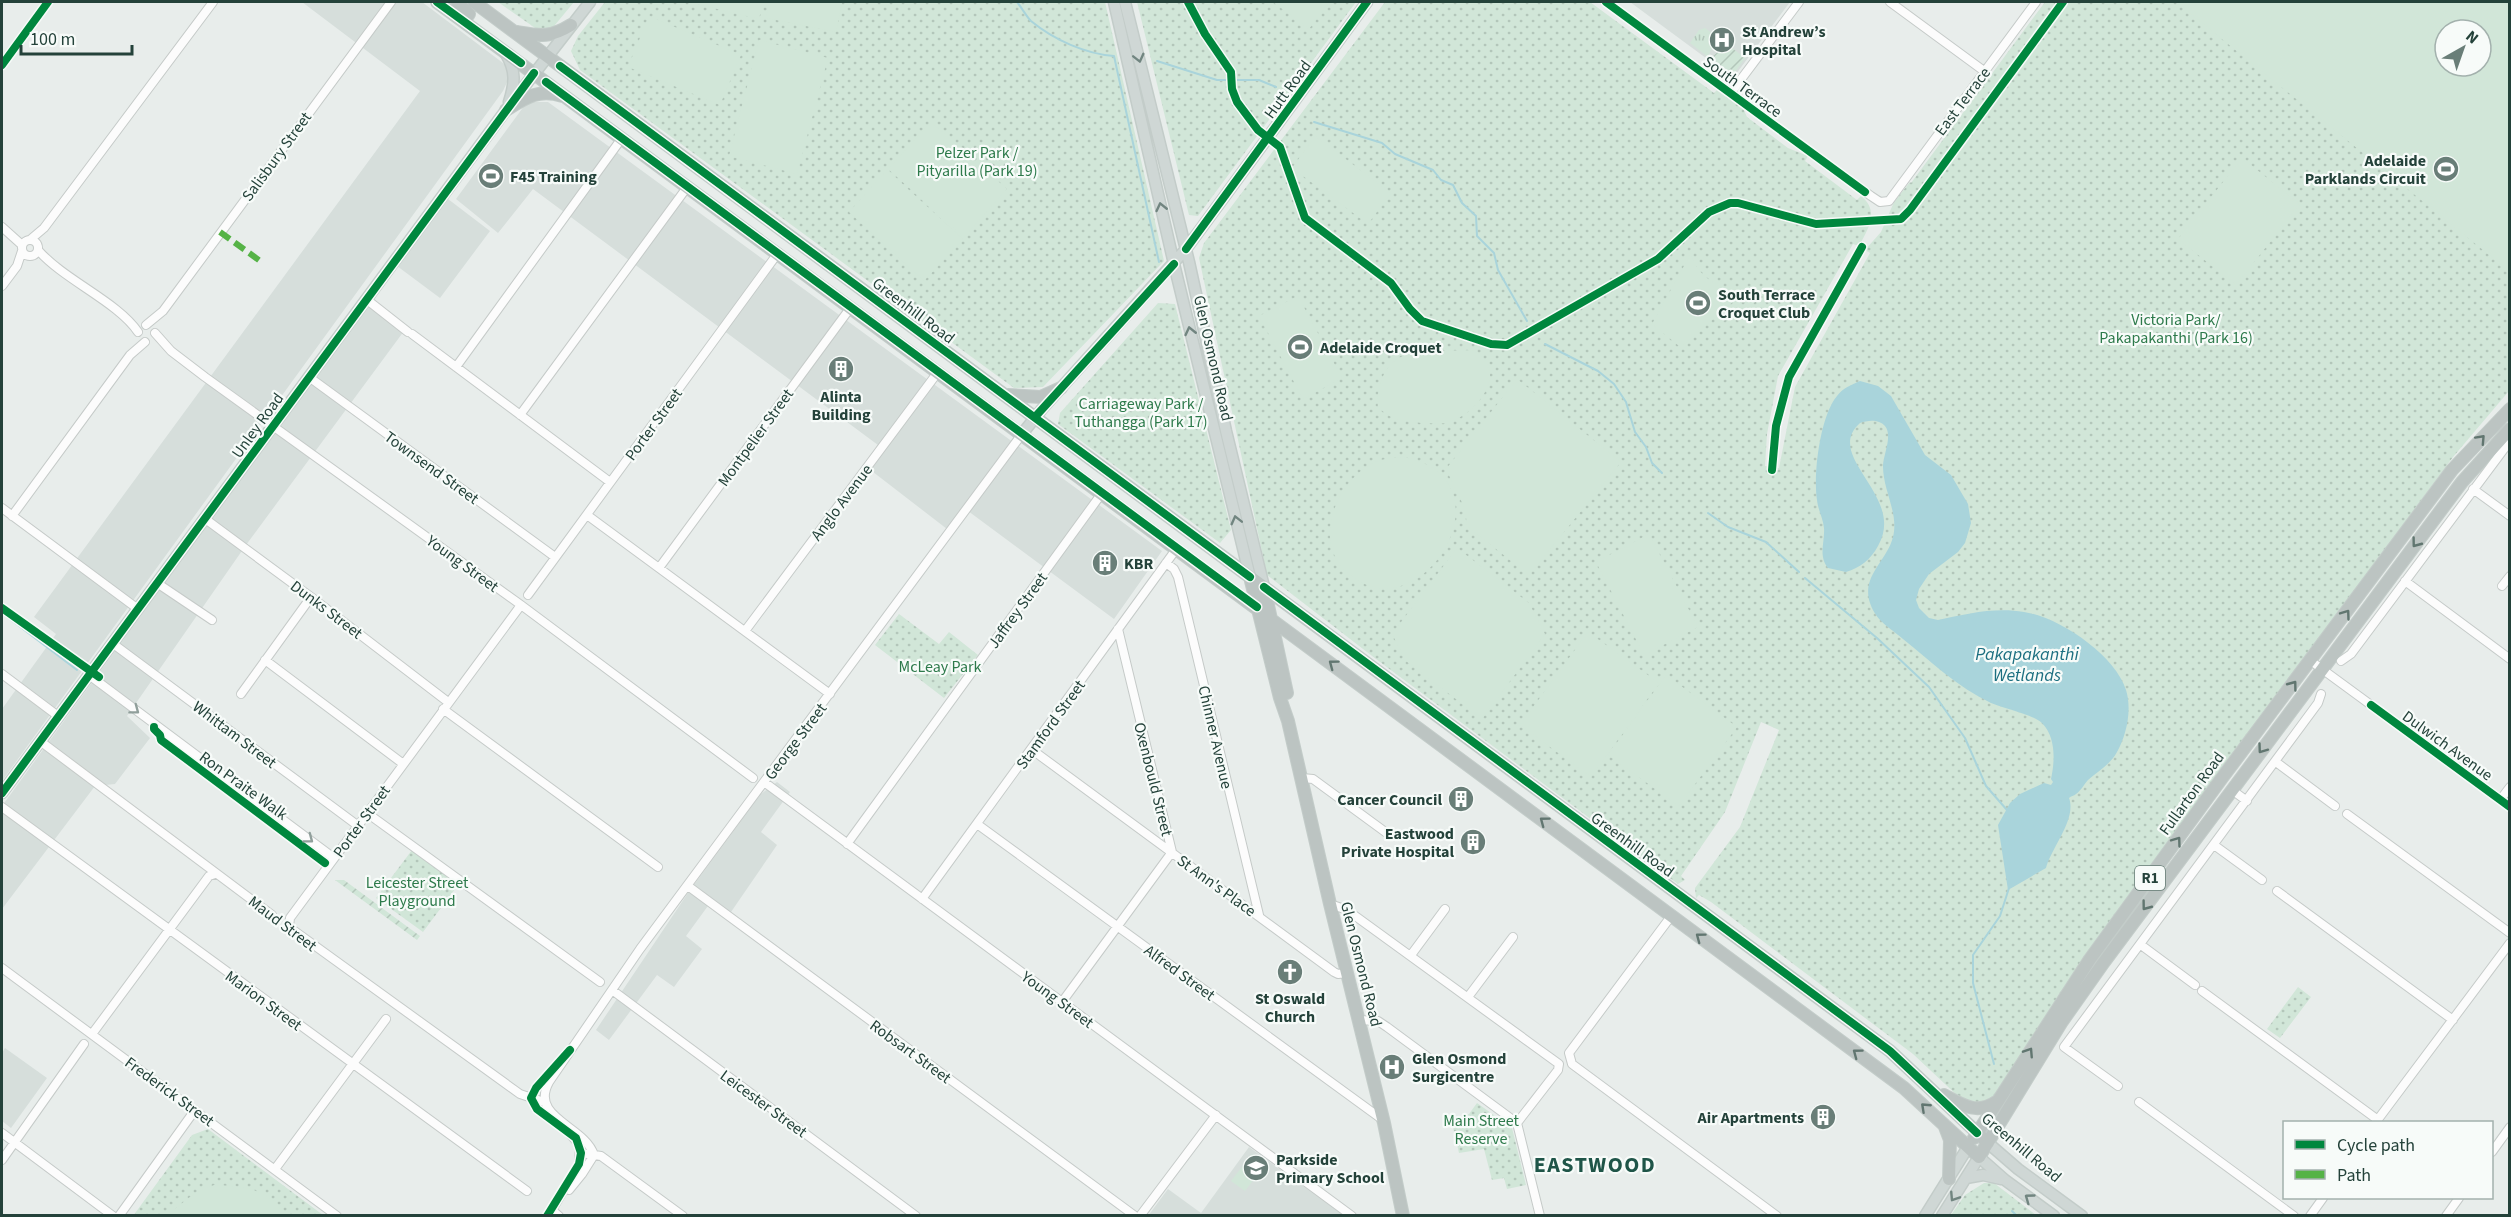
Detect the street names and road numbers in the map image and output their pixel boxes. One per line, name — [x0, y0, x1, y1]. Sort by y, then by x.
street label: South Terrace — [1699, 51, 1786, 123]
street label: Hutt Road — [1259, 56, 1316, 123]
street label: East Terrace — [1930, 63, 1996, 140]
street label: Salisbury Street — [237, 107, 317, 206]
street label: Greenhill Road — [868, 272, 959, 349]
street label: Glen Osmond Road — [1188, 293, 1238, 423]
street label: Porter Street — [620, 383, 688, 465]
street label: Montpelier Street — [713, 384, 799, 491]
street label: Unley Road — [227, 388, 289, 463]
street label: Townsend Street — [380, 426, 484, 510]
street label: Anglo Avenue — [806, 460, 878, 545]
street label: Young Street — [421, 530, 504, 598]
street label: Jaffrey Street — [983, 568, 1053, 653]
street label: Dunks Street — [286, 575, 368, 645]
street label: Stamford Street — [1011, 675, 1091, 774]
street label: Chinner Avenue — [1192, 683, 1238, 791]
street label: Whittam Street — [188, 696, 281, 774]
street label: George Street — [760, 698, 832, 785]
street label: Dulwich Avenue — [2398, 706, 2497, 786]
street label: Oxenbould Street — [1128, 720, 1178, 839]
street label: Ron Praite Walk — [195, 746, 292, 825]
street label: Fullarton Road — [2154, 747, 2230, 840]
street label: Porter Street — [328, 780, 396, 862]
street label: Greenhill Road — [1586, 807, 1679, 883]
street label: St Ann's Place — [1172, 850, 1260, 922]
road number: R1 — [2135, 866, 2165, 890]
street label: Maud Street — [244, 891, 322, 957]
street label: Glen Osmond Road — [1335, 899, 1387, 1029]
street label: Alfred Street — [1139, 940, 1220, 1006]
street label: Marion Street — [221, 965, 307, 1036]
street label: Young Street — [1016, 966, 1099, 1034]
street label: Robsart Street — [865, 1015, 956, 1089]
street label: Frederick Street — [120, 1052, 219, 1132]
street label: Leicester Street — [715, 1065, 812, 1143]
street label: Greenhill Road — [1977, 1108, 2066, 1188]

